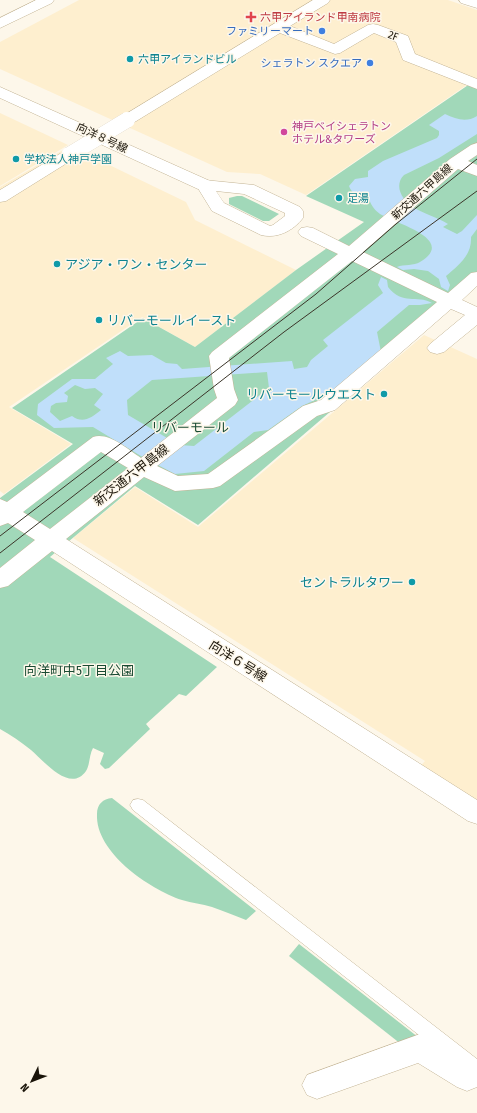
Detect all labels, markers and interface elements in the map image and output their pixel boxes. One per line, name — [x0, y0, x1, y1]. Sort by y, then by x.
marker: 六甲アイランド甲南病院 — [245, 11, 257, 23]
place label: 六甲アイランド甲南病院 — [260, 11, 380, 24]
place label: ファミリーマート — [226, 25, 314, 38]
marker: ファミリーマート — [317, 26, 327, 36]
street label: 2F — [386, 28, 400, 44]
place label: 六甲アイランドビル — [138, 53, 236, 66]
marker: 六甲アイランドビル — [125, 54, 135, 64]
place label: シェラトン スクエア — [260, 57, 362, 70]
marker: シェラトン スクエア — [365, 58, 375, 68]
street label: 向洋８号線 — [74, 120, 130, 156]
place label: 神戸ベイシェラトン ホテル&タワーズ — [292, 120, 391, 146]
marker: 神戸ベイシェラトン ホテル&タワーズ — [279, 127, 289, 137]
place label: 学校法人神戸学園 — [24, 153, 112, 166]
marker: 学校法人神戸学園 — [11, 154, 21, 164]
street label: 新交通六甲島線 — [389, 161, 455, 223]
place label: 足湯 — [347, 192, 369, 205]
marker: 足湯 — [334, 193, 344, 203]
place label: アジア・ワン・センター — [65, 257, 207, 272]
marker: アジア・ワン・センター — [52, 259, 62, 269]
place label: リバーモールイースト — [107, 313, 236, 328]
marker: リバーモールイースト — [94, 315, 104, 325]
place label: リバーモールウエスト — [246, 387, 376, 402]
marker: リバーモールウエスト — [379, 389, 389, 399]
park label: リバーモール — [151, 420, 229, 435]
street label: 新交通六甲島線 — [91, 441, 171, 509]
place label: セントラルタワー — [300, 575, 404, 590]
marker: セントラルタワー — [407, 577, 417, 587]
street label: 向洋６号線 — [206, 637, 270, 685]
park label: 向洋町中5丁目公園 — [24, 663, 134, 678]
north arrow — [12, 1061, 52, 1101]
text: N — [18, 1081, 32, 1094]

